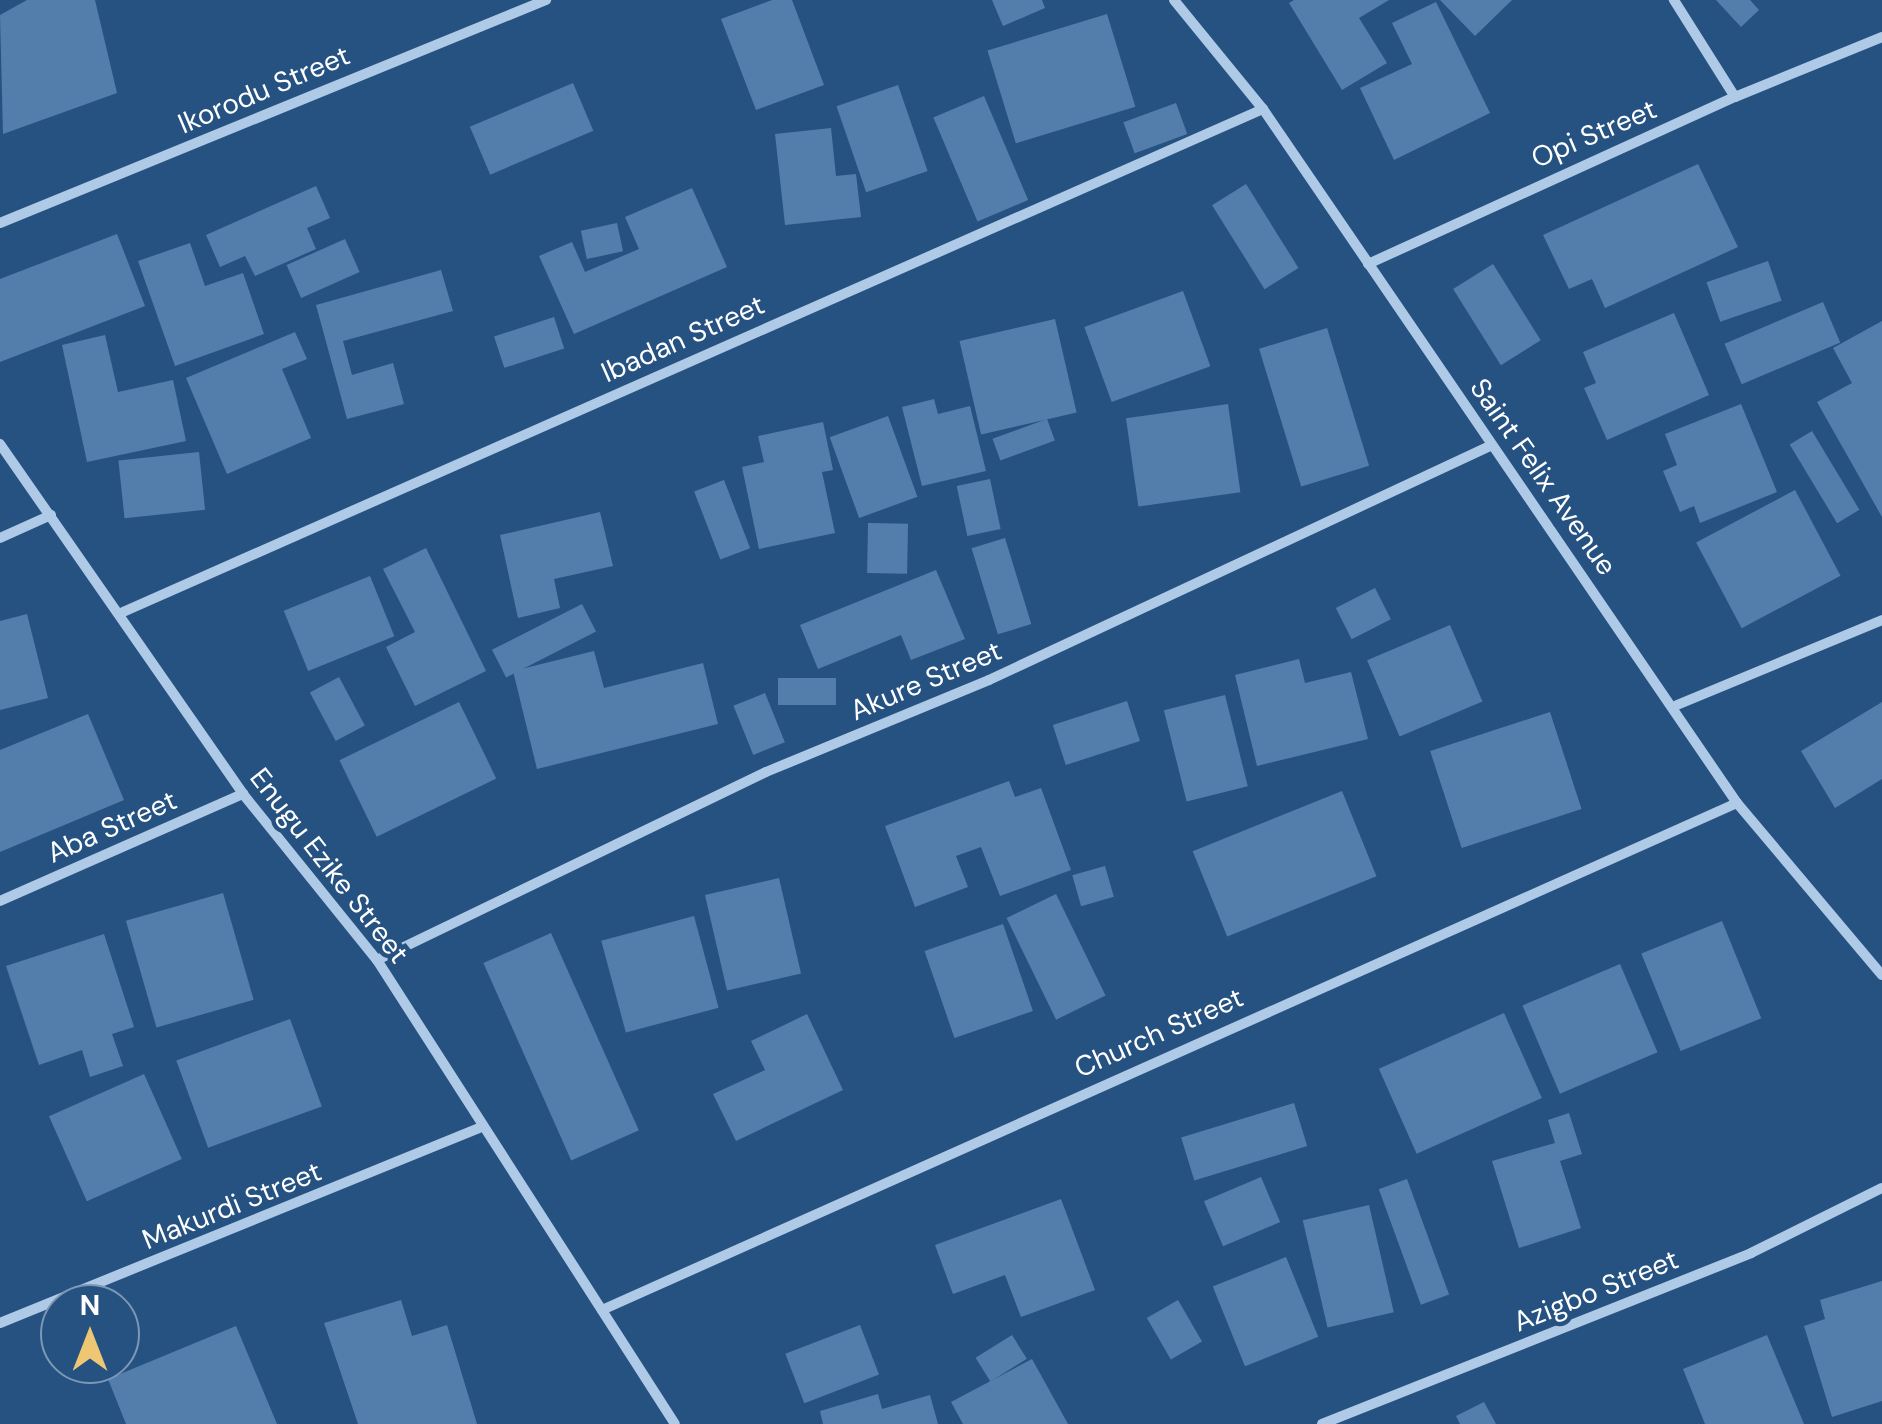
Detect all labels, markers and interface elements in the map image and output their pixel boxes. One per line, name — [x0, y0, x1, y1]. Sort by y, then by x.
street label: Ikorodu Street — [173, 39, 355, 141]
street label: Opi Street — [1526, 93, 1662, 175]
street label: Ibadan Street — [596, 288, 770, 390]
street label: Saint Felix Avenue — [1463, 372, 1623, 582]
street label: Akure Street — [845, 634, 1007, 728]
street label: Enugu Ezike Street — [242, 762, 416, 970]
street label: Aba Street — [42, 784, 182, 870]
street label: Church Street — [1070, 981, 1248, 1085]
street label: Makurdi Street — [138, 1155, 326, 1257]
street label: Azigbo Street — [1509, 1243, 1683, 1339]
north arrow — [40, 1284, 140, 1384]
text: N — [80, 1287, 100, 1324]

